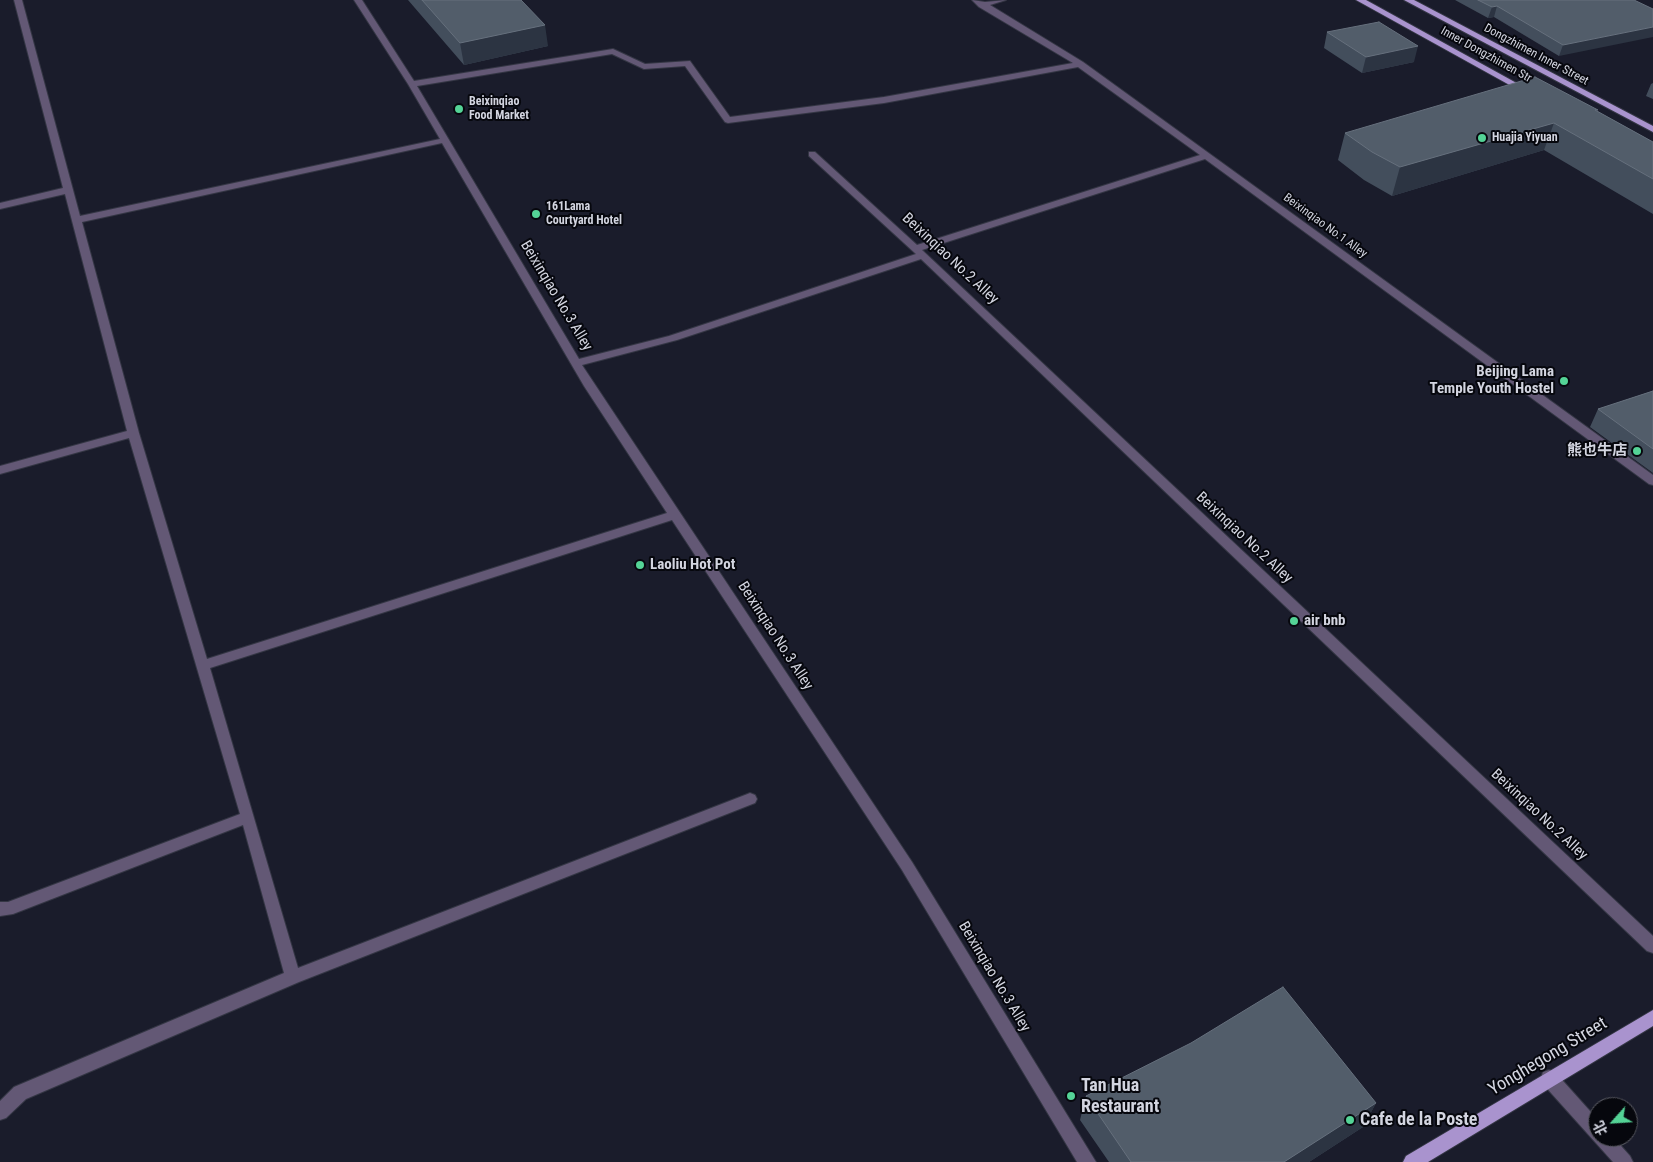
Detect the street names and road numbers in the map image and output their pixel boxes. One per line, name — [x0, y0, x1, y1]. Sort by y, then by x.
street label: Dongzhimen Inner Street — [1481, 21, 1591, 89]
street label: Inner Dongzhimen Str — [1438, 24, 1534, 86]
street label: Beixinqiao No.1 Alley — [1280, 191, 1370, 261]
street label: Beixinqiao No.2 Alley — [898, 210, 1002, 308]
street label: Beixinqiao No.3 Alley — [516, 238, 596, 354]
street label: Beixinqiao No.2 Alley — [1192, 489, 1296, 587]
street label: Beixinqiao No.3 Alley — [733, 579, 817, 693]
street label: Beixinqiao No.2 Alley — [1487, 766, 1591, 864]
street label: Beixinqiao No.3 Alley — [954, 919, 1034, 1035]
street label: Yonghegong Street — [1485, 1013, 1611, 1101]

